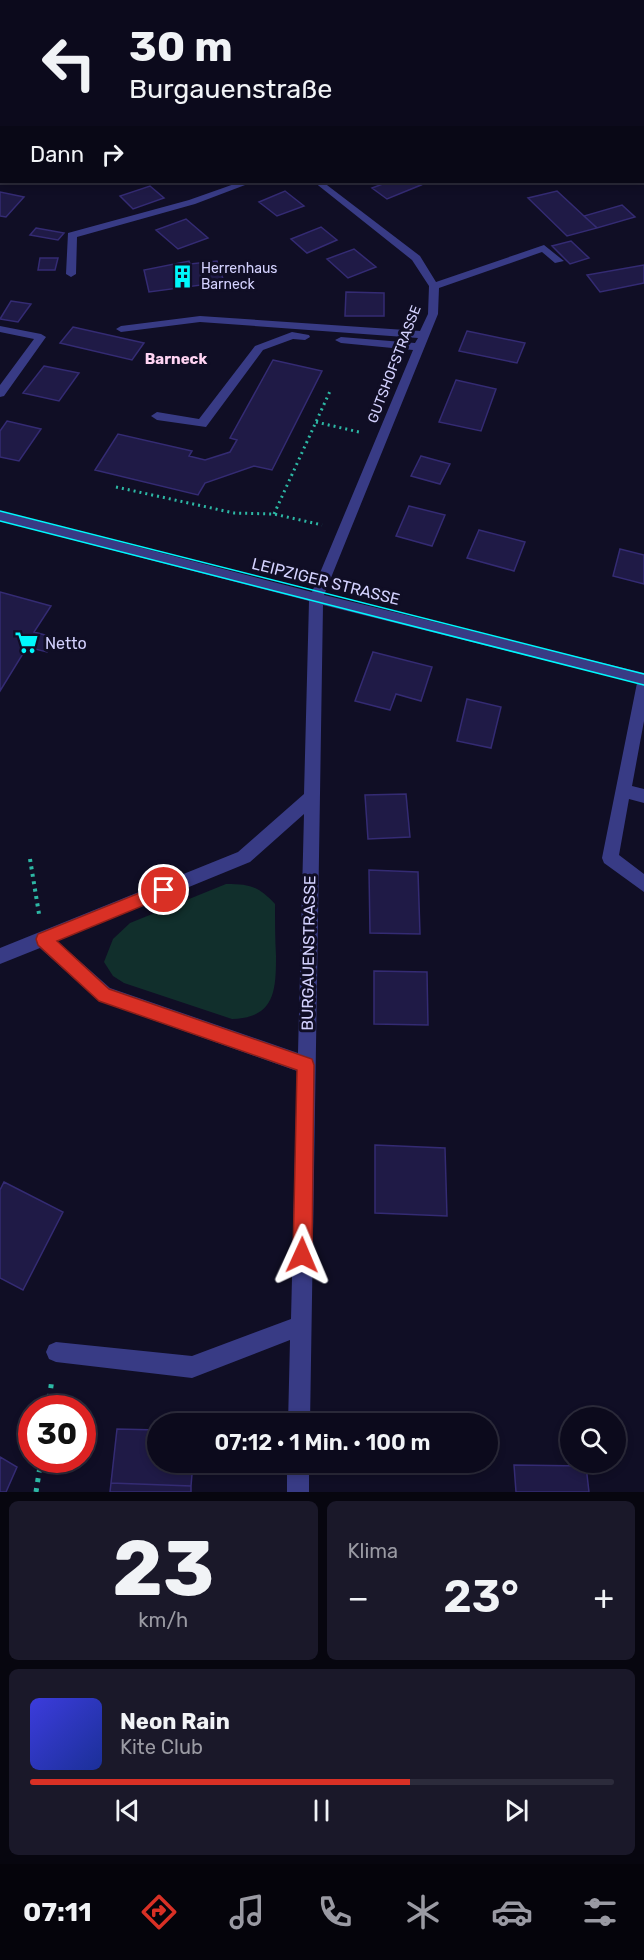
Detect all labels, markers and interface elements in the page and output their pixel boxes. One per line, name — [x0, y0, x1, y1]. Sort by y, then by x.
text: 30 m — [129, 22, 233, 72]
icon: left — [30, 24, 108, 102]
text: Burgauenstraße — [129, 73, 332, 105]
icon: right — [96, 138, 129, 171]
text: Dann — [30, 141, 84, 168]
place label: Herrenhaus Barneck — [201, 260, 278, 293]
building icon: Herrenhaus Barneck — [170, 263, 196, 289]
street label: GUTSHOFSTRASSE — [364, 303, 425, 425]
district label: Barneck — [145, 350, 207, 368]
street label: LEIPZIGER STRASSE — [250, 554, 402, 609]
supermarket icon: Netto — [14, 630, 40, 656]
place label: Netto — [45, 634, 87, 653]
pin — [138, 864, 189, 915]
icon: arrive — [147, 873, 180, 906]
street label: BURGAUENSTRASSE — [298, 875, 319, 1031]
position arrow — [270, 1223, 334, 1287]
speed limit sign: 30 — [18, 1395, 96, 1473]
map controls — [560, 1407, 626, 1473]
button: search — [560, 1407, 626, 1473]
text: 07:12 · 1 Min. · 100 m — [215, 1429, 430, 1456]
text: 23 — [112, 1522, 214, 1615]
text: Klima — [348, 1539, 398, 1563]
text: 23° — [443, 1570, 519, 1623]
text: − — [348, 1578, 369, 1617]
text: + — [593, 1578, 614, 1617]
text: km/h — [138, 1608, 188, 1632]
text: Neon Rain — [120, 1708, 230, 1735]
text: Kite Club — [120, 1735, 203, 1759]
icon: previous — [111, 1794, 144, 1827]
icon: pause — [305, 1794, 338, 1827]
icon: next — [500, 1794, 533, 1827]
icon: directions — [138, 1891, 180, 1933]
icon: music — [226, 1891, 268, 1933]
icon: phone — [314, 1891, 356, 1933]
icon: climate — [402, 1891, 444, 1933]
icon: car — [491, 1891, 533, 1933]
icon: filters — [579, 1891, 621, 1933]
text: 07:11 — [23, 1896, 92, 1928]

